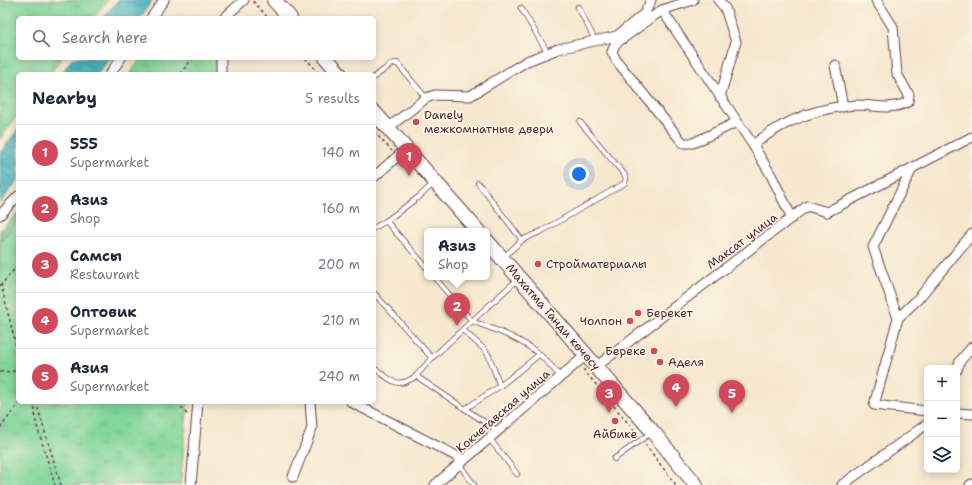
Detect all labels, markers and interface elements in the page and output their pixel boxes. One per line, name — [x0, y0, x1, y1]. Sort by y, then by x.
search box — [16, 16, 376, 60]
icon: search — [30, 27, 52, 49]
text: Search here — [62, 28, 148, 48]
text: Nearby — [32, 87, 97, 109]
text: 5 results — [305, 90, 360, 107]
place label: Danely межкомнатные двери — [424, 107, 554, 137]
marker: Danely межкомнатные двери — [411, 117, 421, 127]
text: 555 — [70, 134, 98, 154]
pin: 1 — [396, 143, 422, 176]
text: 1 — [42, 144, 48, 161]
text: 140 m — [321, 144, 360, 161]
text: Supermarket — [70, 154, 149, 171]
your location — [569, 164, 589, 184]
text: Азиз — [70, 190, 108, 210]
text: 2 — [40, 200, 50, 217]
text: 160 m — [322, 200, 360, 217]
street label: Максат улица — [703, 209, 781, 273]
text: Shop — [70, 210, 100, 227]
popup — [424, 228, 490, 280]
text: Азиз — [438, 236, 476, 256]
text: Самсы — [70, 246, 122, 266]
text: 3 — [40, 256, 50, 273]
text: 200 m — [318, 256, 360, 273]
text: Shop — [438, 256, 468, 273]
place label: Стройматериалы — [546, 256, 647, 272]
marker: Стройматериалы — [533, 259, 543, 269]
street label: Махатма Ганди көчөсү — [502, 260, 604, 374]
text: Restaurant — [70, 266, 140, 283]
pin: 2 — [444, 293, 470, 326]
text: Оптовик — [70, 302, 137, 322]
place label: Берекет — [646, 305, 694, 321]
marker: Берекет — [633, 308, 643, 318]
text: 4 — [40, 312, 50, 329]
text: 210 m — [322, 312, 360, 329]
place label: Чолпон — [580, 313, 622, 329]
marker: Чолпон — [625, 316, 635, 326]
text: Supermarket — [70, 322, 149, 339]
place label: Береке — [605, 343, 646, 359]
marker: Береке — [649, 346, 659, 356]
place label: Аделя — [668, 354, 704, 370]
marker: Аделя — [655, 357, 665, 367]
text: Азия — [70, 358, 109, 378]
street label: Кокчетавская улица — [453, 365, 554, 456]
map controls — [924, 365, 960, 473]
button: + — [924, 365, 960, 401]
text: 5 — [41, 368, 49, 385]
text: 240 m — [318, 368, 360, 385]
pin: 4 — [663, 374, 689, 407]
text: Supermarket — [70, 378, 149, 395]
pin: 3 — [596, 380, 622, 413]
pin: 5 — [719, 380, 745, 413]
button: − — [924, 401, 960, 437]
marker: Айбике — [610, 416, 620, 426]
place label: Айбике — [593, 426, 637, 442]
button: layers — [924, 437, 960, 473]

